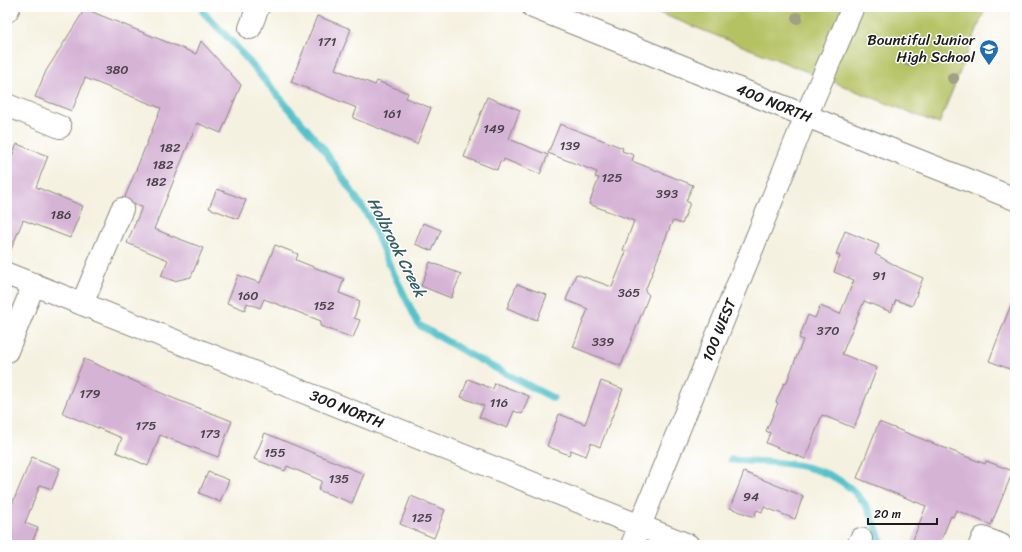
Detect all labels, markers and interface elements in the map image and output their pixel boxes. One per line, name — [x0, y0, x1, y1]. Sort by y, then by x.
place label: Bountiful Junior High School — [867, 27, 976, 70]
house number: 171 — [318, 30, 337, 53]
school or university icon: Bountiful Junior High School — [978, 38, 1000, 66]
house number: 380 — [105, 58, 129, 81]
street label: 400 NORTH — [732, 76, 816, 130]
house number: 161 — [383, 102, 402, 125]
house number: 149 — [483, 117, 505, 140]
house number: 139 — [560, 134, 580, 157]
house number: 182 — [160, 136, 181, 159]
house number: 182 — [153, 153, 174, 176]
house number: 125 — [601, 166, 623, 189]
house number: 182 — [146, 170, 167, 193]
house number: 393 — [656, 182, 678, 205]
water label: Holbrook Creek — [359, 192, 435, 304]
house number: 186 — [51, 203, 71, 226]
house number: 91 — [872, 264, 886, 287]
house number: 365 — [618, 281, 640, 304]
house number: 160 — [237, 284, 259, 307]
street label: 100 WEST — [695, 293, 744, 365]
house number: 152 — [313, 294, 335, 317]
house number: 370 — [817, 319, 839, 342]
house number: 339 — [592, 330, 614, 353]
house number: 179 — [80, 382, 101, 405]
street label: 300 NORTH — [306, 382, 389, 436]
house number: 116 — [490, 391, 508, 414]
house number: 175 — [136, 414, 157, 437]
house number: 173 — [200, 422, 220, 445]
house number: 155 — [264, 441, 286, 464]
house number: 135 — [329, 467, 349, 490]
house number: 94 — [743, 485, 759, 508]
scale bar — [868, 500, 937, 526]
text: 20 m — [874, 503, 901, 525]
house number: 125 — [411, 506, 433, 529]

